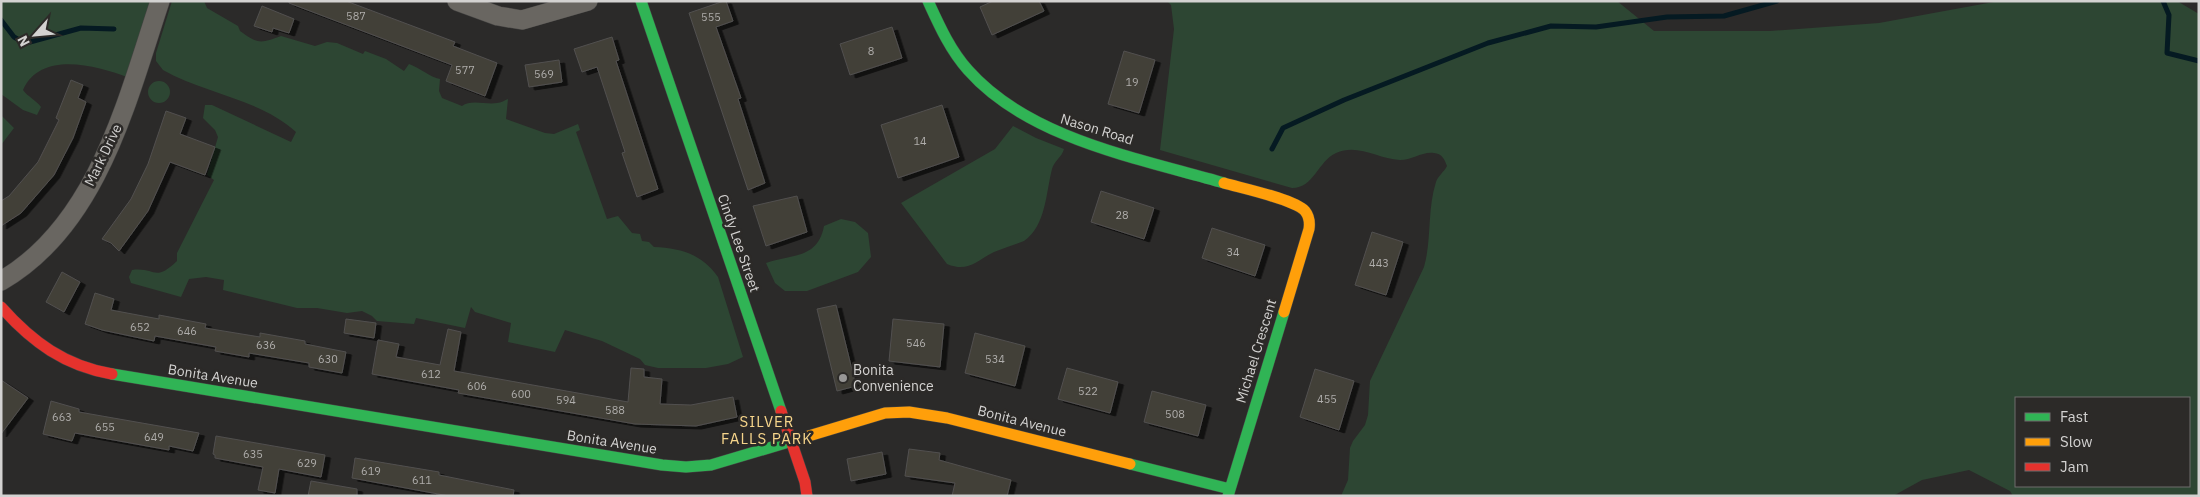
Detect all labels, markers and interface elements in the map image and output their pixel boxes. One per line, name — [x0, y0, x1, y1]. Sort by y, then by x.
house number: 587 — [346, 9, 366, 23]
north arrow — [10, 10, 60, 60]
house number: 555 — [701, 10, 721, 24]
text: N — [13, 32, 34, 50]
house number: 8 — [868, 44, 874, 58]
house number: 577 — [455, 63, 475, 77]
house number: 569 — [534, 67, 554, 81]
house number: 19 — [1125, 75, 1139, 89]
street label: Nason Road — [1058, 109, 1136, 149]
street label: Mark Drive — [80, 121, 126, 189]
house number: 14 — [913, 134, 927, 148]
street label: Cindy Lee Street — [714, 192, 764, 294]
house number: 28 — [1115, 208, 1129, 222]
house number: 34 — [1226, 245, 1240, 259]
house number: 443 — [1369, 256, 1389, 270]
street label: Michael Crescent — [1232, 297, 1280, 405]
house number: 652 — [130, 320, 150, 334]
house number: 646 — [177, 324, 197, 338]
house number: 546 — [906, 336, 926, 350]
house number: 636 — [256, 338, 276, 352]
house number: 630 — [318, 352, 338, 366]
house number: 534 — [985, 352, 1005, 366]
street label: Bonita Avenue — [167, 360, 260, 392]
place label: Bonita Convenience — [853, 361, 934, 395]
house number: 612 — [421, 367, 441, 381]
marker: Bonita Convenience — [837, 372, 849, 384]
house number: 606 — [467, 379, 487, 393]
house number: 522 — [1078, 384, 1098, 398]
house number: 600 — [511, 387, 531, 401]
house number: 455 — [1317, 392, 1337, 406]
house number: 594 — [556, 393, 576, 407]
legend — [2015, 397, 2190, 487]
street label: Bonita Avenue — [976, 401, 1069, 441]
house number: 588 — [605, 403, 625, 417]
house number: 508 — [1165, 407, 1185, 421]
text: Fast — [2060, 407, 2088, 426]
house number: 663 — [52, 410, 72, 424]
district label: SILVER FALLS PARK — [721, 412, 813, 448]
house number: 655 — [95, 420, 115, 434]
street label: Bonita Avenue — [566, 426, 659, 458]
house number: 649 — [144, 430, 164, 444]
text: Slow — [2060, 432, 2093, 451]
house number: 635 — [243, 447, 263, 461]
house number: 629 — [297, 456, 317, 470]
text: Jam — [2060, 457, 2089, 476]
house number: 619 — [361, 464, 381, 478]
house number: 611 — [412, 473, 432, 487]

